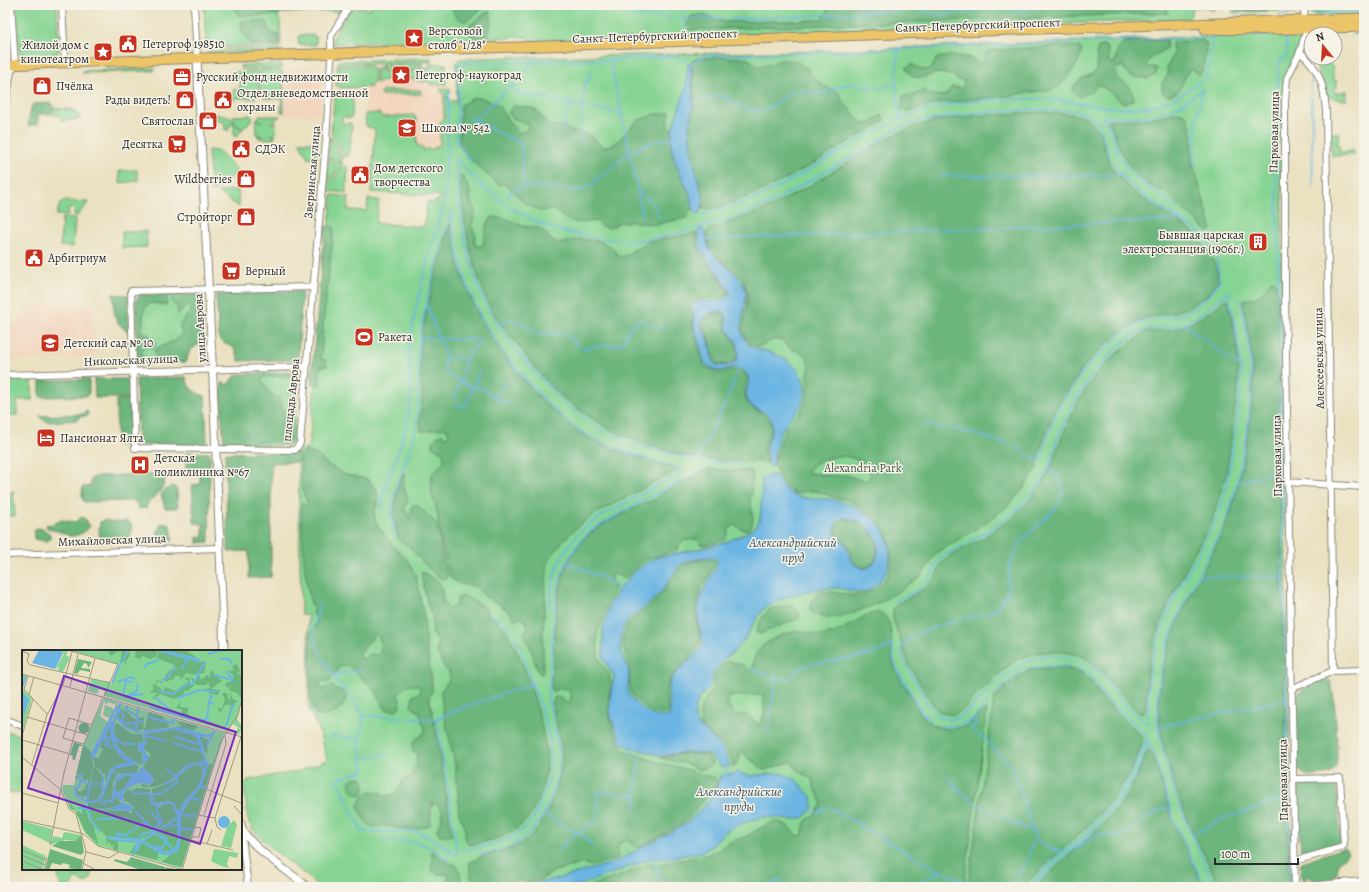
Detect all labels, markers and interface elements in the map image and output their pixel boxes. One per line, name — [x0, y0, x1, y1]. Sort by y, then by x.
street label: Санкт-Петербургский проспект — [895, 14, 1062, 36]
place label: Верстовой столб "1/28" — [428, 23, 486, 53]
street label: Санкт-Петербургский проспект — [572, 25, 739, 47]
north arrow — [1303, 26, 1343, 66]
place icon: Верстовой столб "1/28" — [403, 27, 425, 49]
text: N — [1314, 29, 1326, 45]
public building icon: Петергоф 198510 — [117, 33, 139, 55]
place label: Петергоф 198510 — [142, 36, 225, 52]
place label: Жилой дом с кинотеатром — [21, 37, 89, 67]
place icon: Жилой дом с кинотеатром — [92, 41, 114, 63]
place icon: Петергоф-наукоград — [390, 64, 412, 86]
office icon: Русский фонд недвижимости — [171, 66, 193, 88]
place label: Петергоф-наукоград — [415, 67, 521, 83]
place label: Русский фонд недвижимости — [196, 69, 348, 85]
shop icon: Пчёлка — [31, 75, 53, 97]
place label: Пчёлка — [56, 78, 94, 94]
place label: Отдел вневедомственной охраны — [237, 85, 368, 115]
shop icon: Рады видеть! — [174, 89, 196, 111]
public building icon: Отдел вневедомственной охраны — [212, 89, 234, 111]
street label: Парковая улица — [1265, 90, 1283, 173]
place label: Рады видеть! — [105, 92, 171, 108]
shop icon: Святослав — [197, 110, 219, 132]
place label: Святослав — [141, 113, 194, 129]
school or university icon: Школа № 542 — [396, 117, 418, 139]
place label: Школа № 542 — [421, 120, 490, 136]
street label: Зверинская улица — [300, 124, 324, 219]
supermarket icon: Десятка — [166, 133, 188, 155]
place label: Десятка — [122, 136, 163, 152]
public building icon: СДЭК — [230, 138, 252, 160]
place label: СДЭК — [255, 141, 286, 157]
place label: Дом детского творчества — [374, 160, 443, 190]
public building icon: Дом детского творчества — [349, 164, 371, 186]
shop icon: Wildberries — [235, 168, 257, 190]
place label: Wildberries — [173, 171, 232, 187]
shop icon: Стройторг — [235, 206, 257, 228]
place label: Стройторг — [177, 209, 232, 225]
place label: Бывшая царская электростанция (1906г.) — [1122, 227, 1244, 257]
building icon: Бывшая царская электростанция (1906г.) — [1247, 231, 1269, 253]
public building icon: Арбитриум — [23, 247, 45, 269]
place label: Арбитриум — [47, 250, 107, 266]
supermarket icon: Верный — [220, 260, 242, 282]
place label: Верный — [245, 263, 286, 279]
street label: улица Аврова — [190, 293, 210, 364]
street label: Алексеевская улица — [1310, 307, 1328, 410]
sports icon: Ракета — [353, 326, 375, 348]
place label: Ракета — [378, 329, 413, 345]
school or university icon: Детский сад № 10 — [39, 332, 61, 354]
place label: Детский сад № 10 — [64, 335, 154, 351]
street label: Никольская улица — [83, 350, 179, 370]
street label: площадь Аврова — [279, 357, 303, 443]
street label: Парковая улица — [1268, 414, 1286, 497]
hotel icon: Пансионат Ялта — [35, 427, 57, 449]
place label: Пансионат Ялта — [60, 430, 144, 446]
place label: Детская поликлиника №67 — [154, 450, 250, 480]
hospital icon: Детская поликлиника №67 — [129, 454, 151, 476]
park label: Alexandria Park — [823, 460, 902, 476]
street label: Михайловская улица — [57, 530, 167, 550]
water label: Александрийский пруд — [748, 534, 837, 566]
inset map — [22, 650, 242, 870]
street label: Парковая улица — [1274, 738, 1292, 821]
water label: Александрийские пруды — [695, 783, 782, 815]
scale bar — [1215, 840, 1298, 866]
text: 100 m — [1221, 846, 1250, 862]

